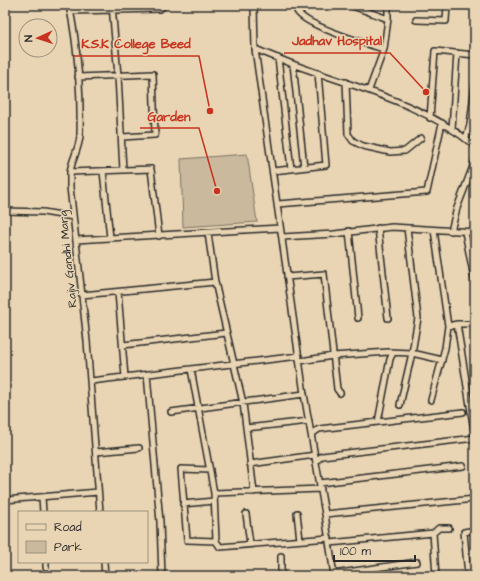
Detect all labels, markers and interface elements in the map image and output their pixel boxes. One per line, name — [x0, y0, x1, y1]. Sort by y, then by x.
north arrow — [18, 18, 58, 58]
callout: Jadhav Hospital — [284, 28, 390, 53]
callout: K.S.K College Beed — [74, 31, 199, 56]
text: Jadhav Hospital — [291, 32, 382, 51]
text: N — [21, 35, 36, 42]
text: K.S.K College Beed — [81, 35, 191, 55]
callout: Garden — [140, 103, 199, 128]
text: Garden — [148, 108, 191, 126]
street label: Rajiv Gandhi Marg — [54, 209, 83, 308]
legend — [18, 511, 148, 563]
text: Road — [54, 519, 82, 536]
scale bar — [334, 537, 415, 563]
text: Park — [54, 539, 82, 556]
text: 100 m — [340, 543, 371, 560]

